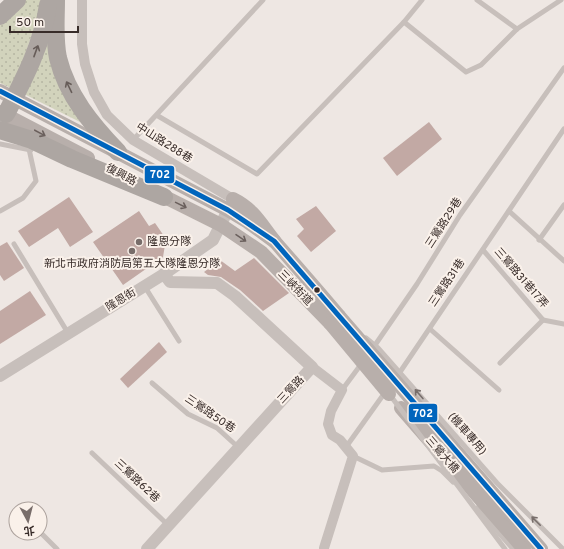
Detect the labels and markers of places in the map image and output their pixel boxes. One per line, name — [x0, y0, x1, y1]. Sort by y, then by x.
place label: 隆恩分隊 — [147, 235, 191, 249]
marker: 隆恩分隊 — [134, 237, 144, 247]
marker: 新北市政府消防局第五大隊隆恩分隊 — [127, 246, 137, 256]
place label: 新北市政府消防局第五大隊隆恩分隊 — [44, 257, 220, 271]
unlabelled marker — [312, 285, 322, 295]

